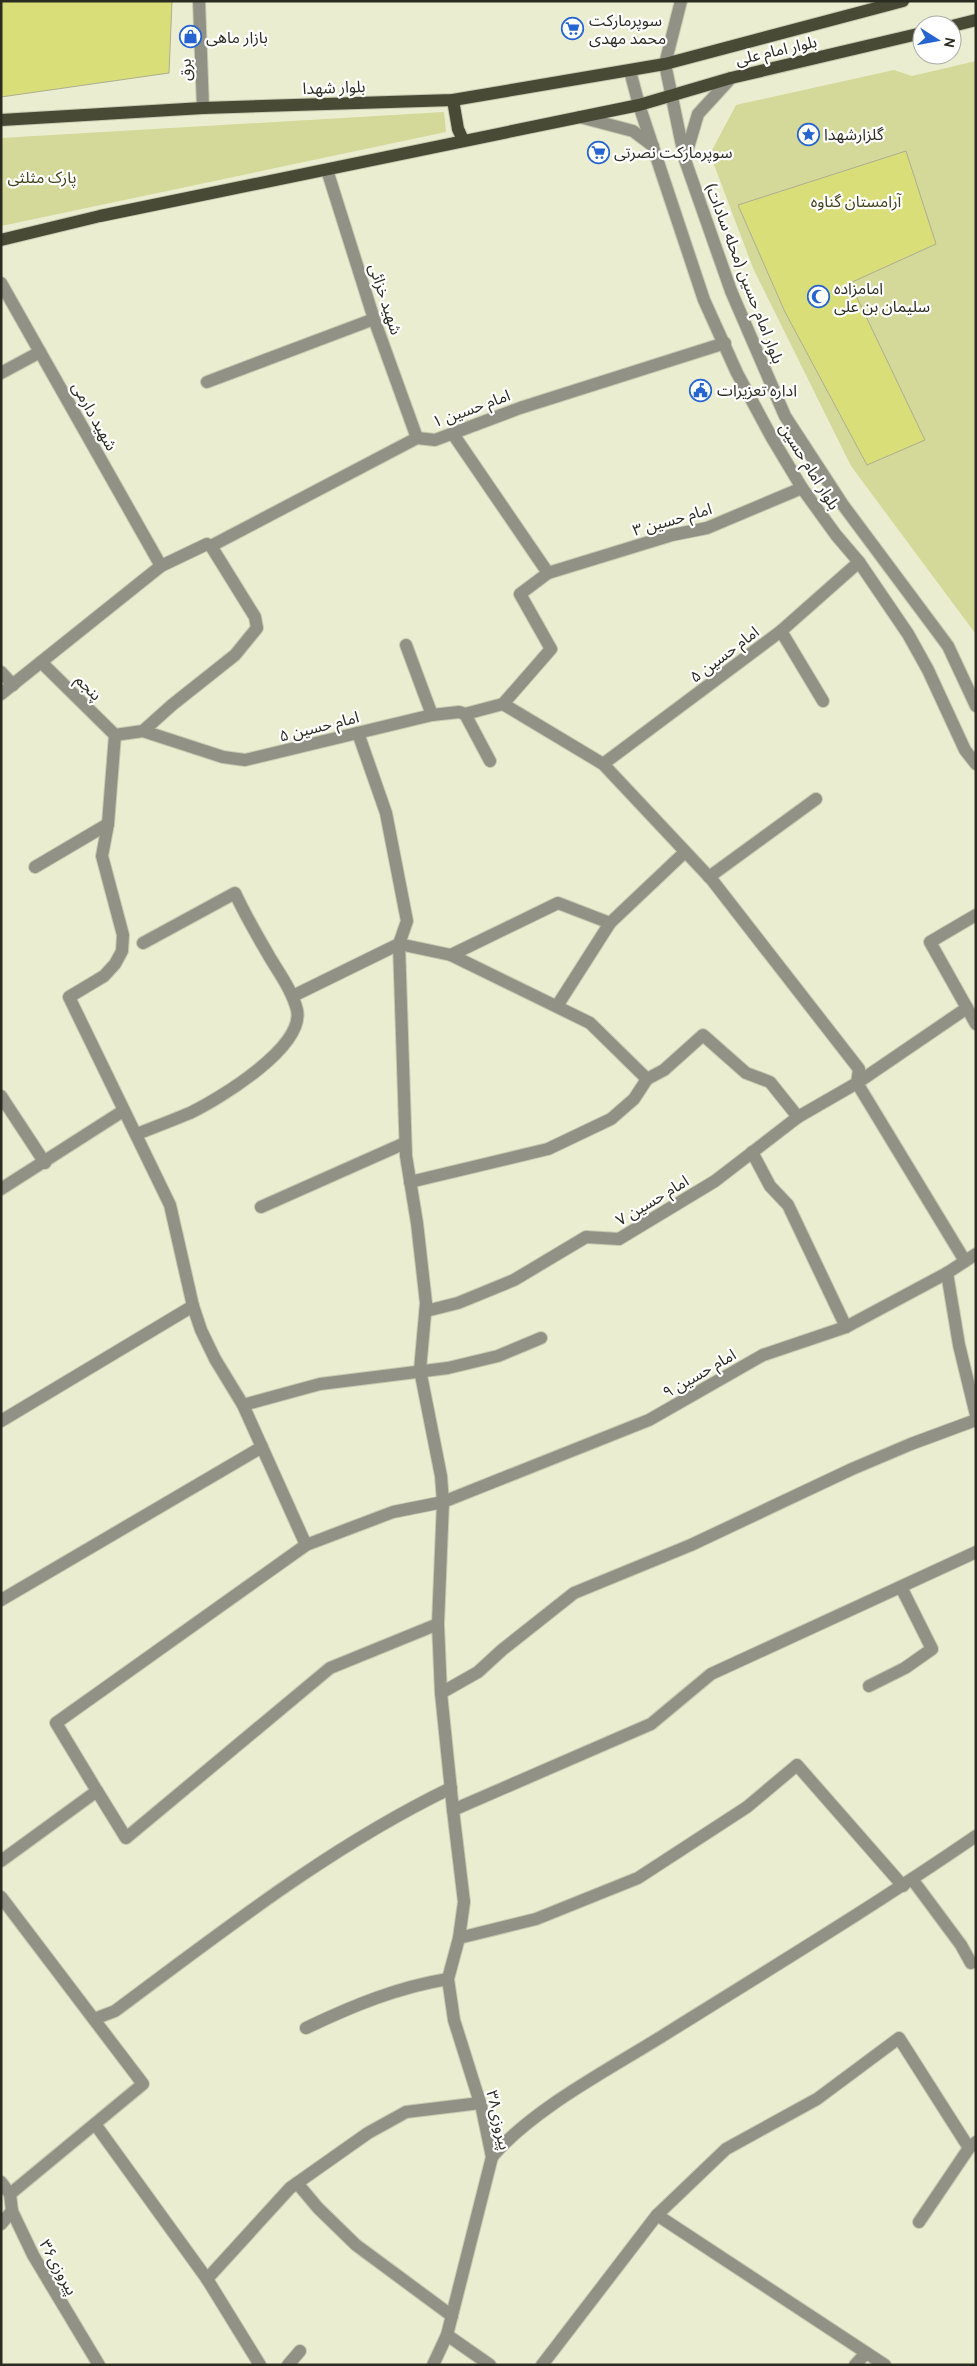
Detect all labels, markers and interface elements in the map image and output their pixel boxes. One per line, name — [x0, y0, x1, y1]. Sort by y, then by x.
place label: سوپرمارکت محمد مهدی — [589, 11, 666, 48]
north arrow — [912, 15, 962, 65]
supermarket icon: سوپرمارکت محمد مهدی — [561, 17, 585, 41]
shop icon: بازار ماهی — [178, 25, 202, 49]
place label: بازار ماهی — [206, 28, 268, 47]
street label: بلوار امام علی — [734, 32, 819, 72]
text: N — [940, 36, 960, 49]
street label: برق — [176, 58, 195, 82]
street label: بلوار شهدا — [302, 77, 366, 98]
place icon: گلزارشهدا — [796, 122, 820, 146]
place label: گلزارشهدا — [824, 125, 884, 144]
supermarket icon: سوپرمارکت نصرتی — [586, 140, 610, 164]
place label: سوپرمارکت نصرتی — [614, 143, 732, 163]
park label: پارک مثلثی — [7, 168, 77, 188]
street label: بلوار امام حسین (محله سادات) — [699, 180, 788, 367]
park label: آرامستان گناوه — [811, 192, 903, 211]
street label: شهید خزائی — [365, 261, 406, 337]
place label: امامزاده سلیمان بن علی — [834, 279, 930, 316]
mosque icon: امامزاده سلیمان بن علی — [806, 285, 830, 309]
public building icon: اداره تعزیرات — [689, 378, 713, 402]
street label: شهید دارمی — [68, 379, 121, 454]
place label: اداره تعزیرات — [717, 381, 797, 400]
street label: امام حسین ۱ — [430, 386, 514, 434]
street label: بلوار امام حسین — [773, 419, 844, 515]
street label: امام حسین ۳ — [630, 499, 715, 543]
street label: امام حسین ۵ — [686, 622, 764, 689]
street label: پنجم — [69, 670, 106, 707]
street label: امام حسین ۵ — [277, 707, 362, 748]
street label: امام حسین ۷ — [612, 1171, 694, 1232]
street label: امام حسین ۹ — [659, 1345, 741, 1405]
street label: پیروزی۳۸ — [481, 2088, 515, 2152]
street label: پیروزی۳۶ — [35, 2236, 82, 2299]

